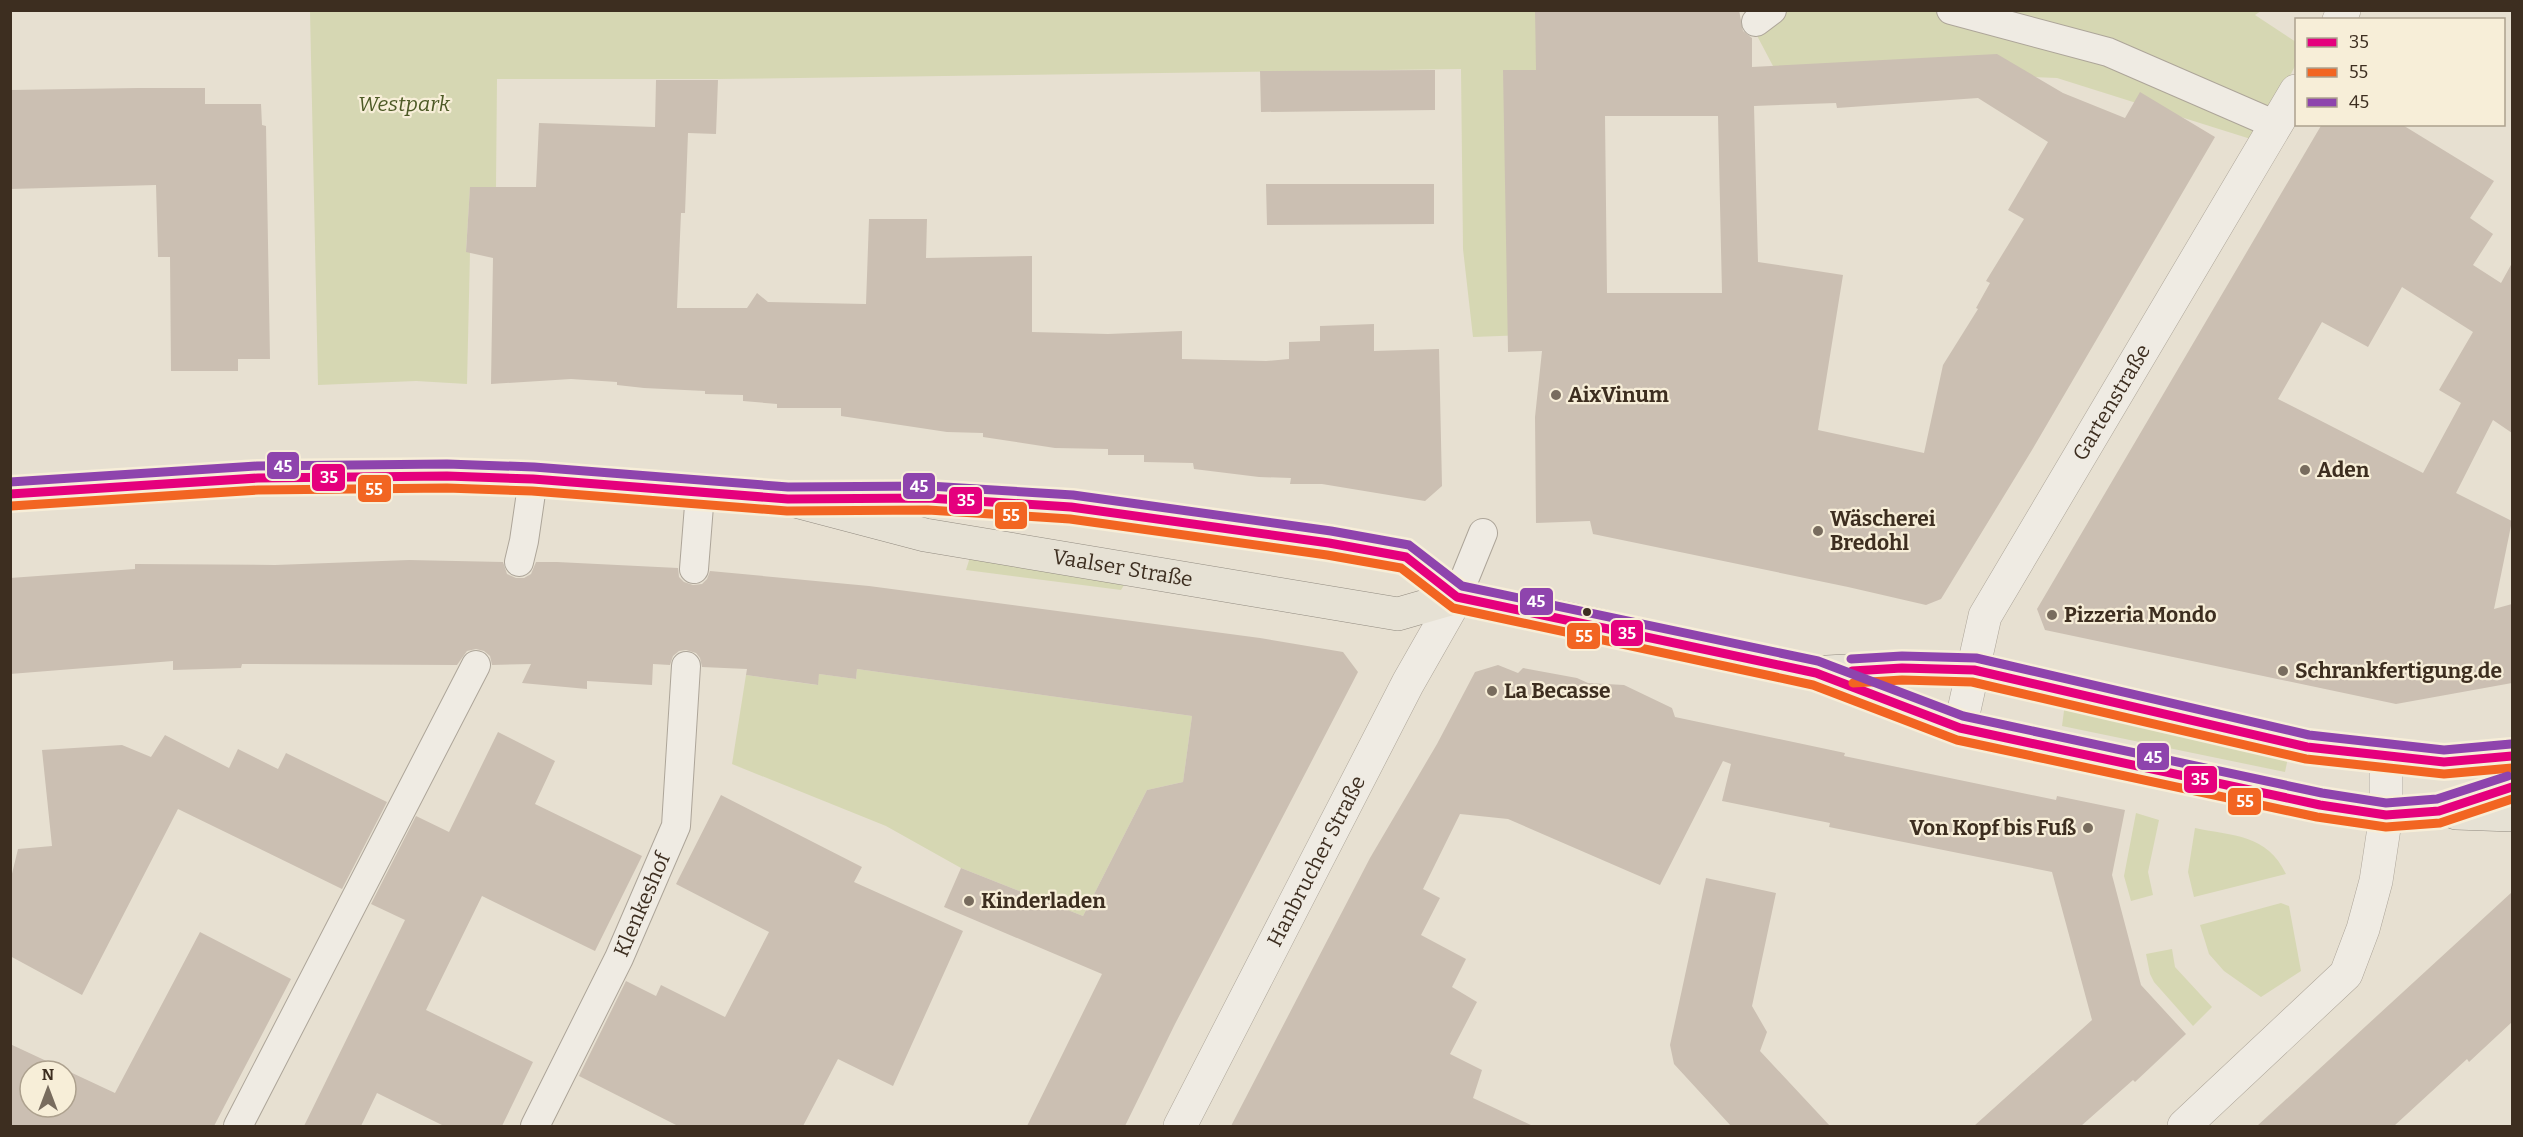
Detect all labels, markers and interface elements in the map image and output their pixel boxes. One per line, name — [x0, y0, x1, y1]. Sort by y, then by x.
legend — [2295, 18, 2505, 126]
text: 35 — [2349, 31, 2369, 53]
text: 55 — [2349, 61, 2368, 83]
park label: Westpark — [358, 91, 451, 117]
text: 45 — [2349, 91, 2369, 113]
street label: Gartenstraße — [2067, 339, 2156, 465]
place label: AixVinum — [1568, 382, 1669, 408]
marker: AixVinum — [1549, 388, 1563, 402]
line badge: 45 — [266, 451, 300, 480]
text: 45 — [274, 457, 292, 476]
place label: Aden — [2317, 457, 2370, 483]
line badge: 35 — [311, 463, 346, 492]
marker: Aden — [2298, 463, 2312, 477]
text: 35 — [320, 468, 338, 487]
line badge: 45 — [902, 472, 936, 500]
line badge: 55 — [357, 474, 392, 503]
text: 45 — [910, 477, 928, 496]
text: 55 — [365, 480, 383, 499]
line badge: 35 — [948, 486, 983, 515]
text: 35 — [957, 491, 975, 510]
line badge: 55 — [994, 501, 1028, 530]
text: 55 — [1002, 506, 1020, 525]
place label: Wäscherei Bredohl — [1830, 506, 1936, 556]
marker: Wäscherei Bredohl — [1811, 524, 1825, 538]
street label: Vaalser Straße — [1050, 543, 1195, 593]
line badge: 45 — [1519, 587, 1554, 616]
text: 45 — [1527, 592, 1545, 611]
place label: Pizzeria Mondo — [2064, 602, 2217, 628]
unlabelled marker — [1581, 606, 1593, 618]
marker: Pizzeria Mondo — [2045, 608, 2059, 622]
line badge: 35 — [1610, 619, 1644, 647]
line badge: 55 — [1566, 622, 1601, 650]
text: 35 — [1618, 624, 1636, 643]
text: 55 — [1575, 627, 1593, 646]
place label: Schrankfertigung.de — [2295, 658, 2502, 684]
marker: Schrankfertigung.de — [2276, 664, 2290, 678]
place label: La Becasse — [1504, 678, 1611, 704]
marker: La Becasse — [1485, 684, 1499, 698]
line badge: 45 — [2136, 742, 2170, 771]
text: 45 — [2144, 748, 2162, 767]
line badge: 35 — [2183, 765, 2218, 794]
text: 35 — [2191, 770, 2209, 789]
street label: Hanbrucher Straße — [1262, 771, 1371, 951]
line badge: 55 — [2227, 787, 2262, 816]
text: 55 — [2236, 792, 2254, 811]
place label: Von Kopf bis Fuß — [1909, 815, 2076, 841]
marker: Von Kopf bis Fuß — [2081, 821, 2095, 835]
street label: Klenkeshof — [608, 847, 677, 961]
place label: Kinderladen — [981, 888, 1106, 914]
marker: Kinderladen — [962, 894, 976, 908]
north arrow — [18, 1059, 78, 1119]
text: N — [42, 1065, 54, 1084]

